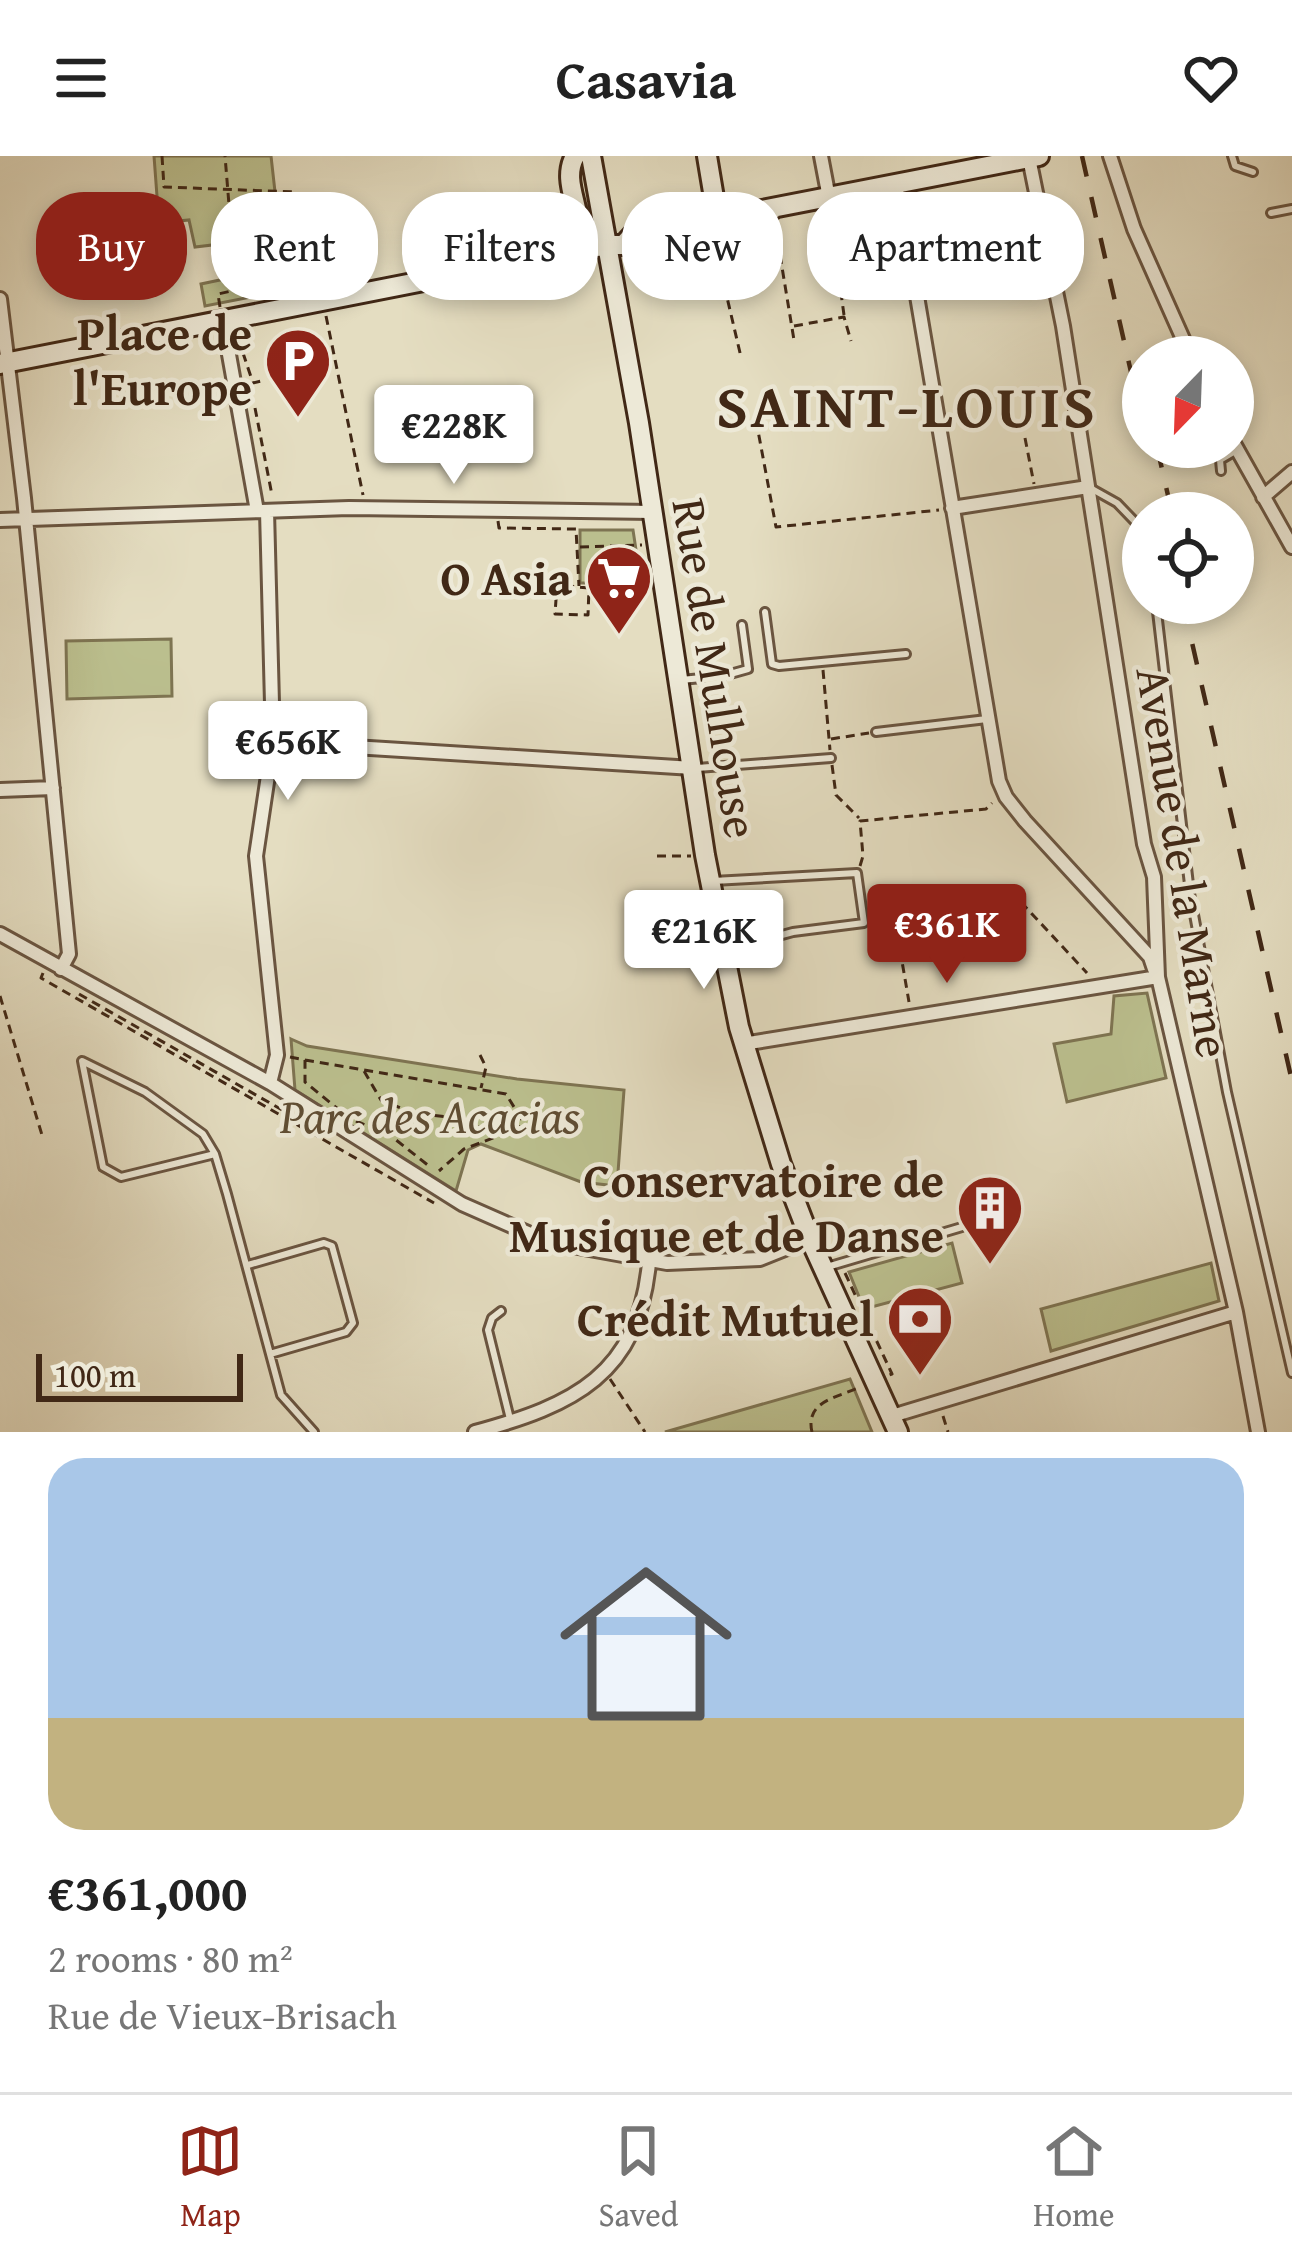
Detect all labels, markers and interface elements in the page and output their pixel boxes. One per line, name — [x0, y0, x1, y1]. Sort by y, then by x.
text: Casavia — [556, 39, 736, 118]
icon: menu — [48, 45, 114, 111]
icon: heart — [1178, 45, 1244, 111]
chip: Buy — [36, 192, 187, 300]
chip: Rent — [211, 192, 378, 300]
chip: Filters — [402, 192, 598, 300]
chip: New — [622, 192, 783, 300]
chip: Apartment — [807, 192, 1084, 300]
place label: Place de l'Europe — [73, 297, 252, 423]
parking icon: Place de l'Europe — [263, 326, 333, 420]
north arrow — [1122, 336, 1254, 468]
map controls — [1122, 336, 1254, 624]
district label: SAINT-LOUIS — [716, 361, 1098, 449]
pin: €228K — [370, 385, 538, 487]
text: €228K — [401, 395, 507, 452]
button: locate — [1122, 492, 1254, 624]
street label: Rue de Mulhouse — [655, 493, 778, 843]
place label: O Asia — [440, 542, 572, 613]
supermarket icon: O Asia — [584, 543, 654, 637]
street label: Avenue de la Marne — [1119, 661, 1250, 1062]
pin: €656K — [204, 701, 372, 803]
text: €656K — [235, 711, 341, 768]
pin: €361K — [863, 884, 1031, 986]
pin: €216K — [620, 890, 788, 992]
text: €361K — [894, 894, 1000, 951]
text: €216K — [651, 900, 757, 957]
park label: Parc des Acacias — [279, 1080, 581, 1151]
place label: Conservatoire de Musique et de Danse — [509, 1144, 944, 1270]
building icon: Conservatoire de Musique et de Danse — [955, 1173, 1025, 1267]
place label: Crédit Mutuel — [577, 1283, 874, 1354]
bank icon: Crédit Mutuel — [885, 1284, 955, 1378]
scale bar — [36, 1348, 243, 1401]
text: 100 m — [54, 1351, 136, 1399]
icon: home — [538, 1536, 754, 1752]
text: €361,000 — [48, 1854, 247, 1929]
text: 2 rooms · 80 m² — [48, 1929, 293, 1986]
text: Rue de Vieux-Brisach — [48, 1986, 397, 2043]
tab: Map — [177, 2118, 243, 2238]
tab: Saved — [598, 2118, 678, 2238]
tab: Home — [1033, 2118, 1115, 2238]

